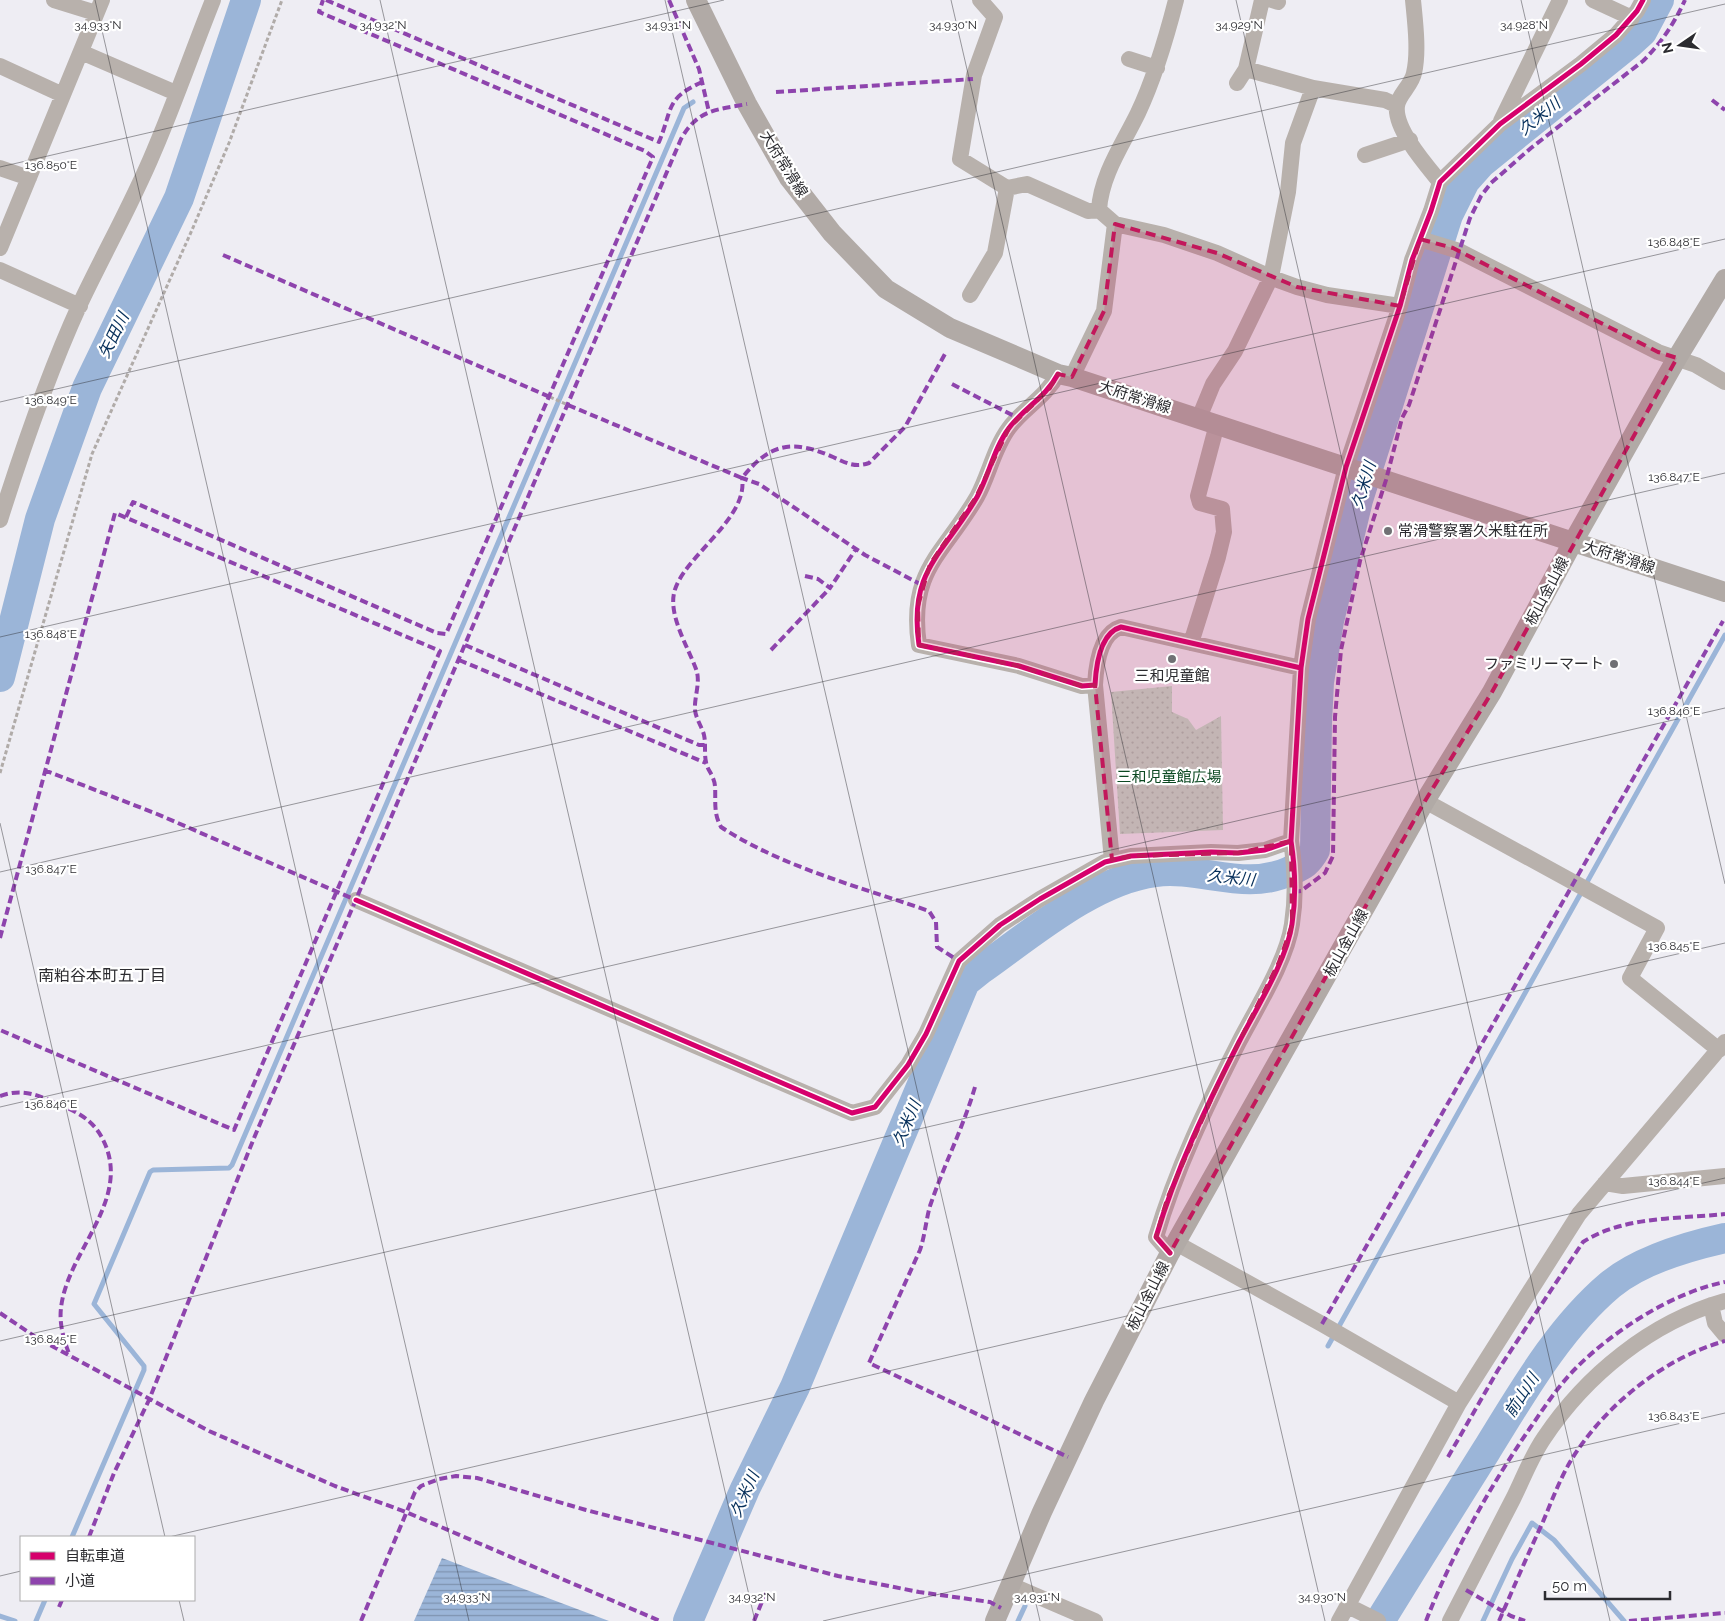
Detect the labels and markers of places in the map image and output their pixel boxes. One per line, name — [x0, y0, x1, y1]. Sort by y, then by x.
place label: 常滑警察署久米駐在所 — [1398, 522, 1548, 540]
marker: 常滑警察署久米駐在所 — [1382, 525, 1394, 537]
marker: 三和児童館 — [1166, 653, 1178, 665]
place label: ファミリーマート — [1484, 655, 1604, 673]
marker: ファミリーマート — [1608, 658, 1620, 670]
place label: 三和児童館 — [1134, 667, 1210, 685]

